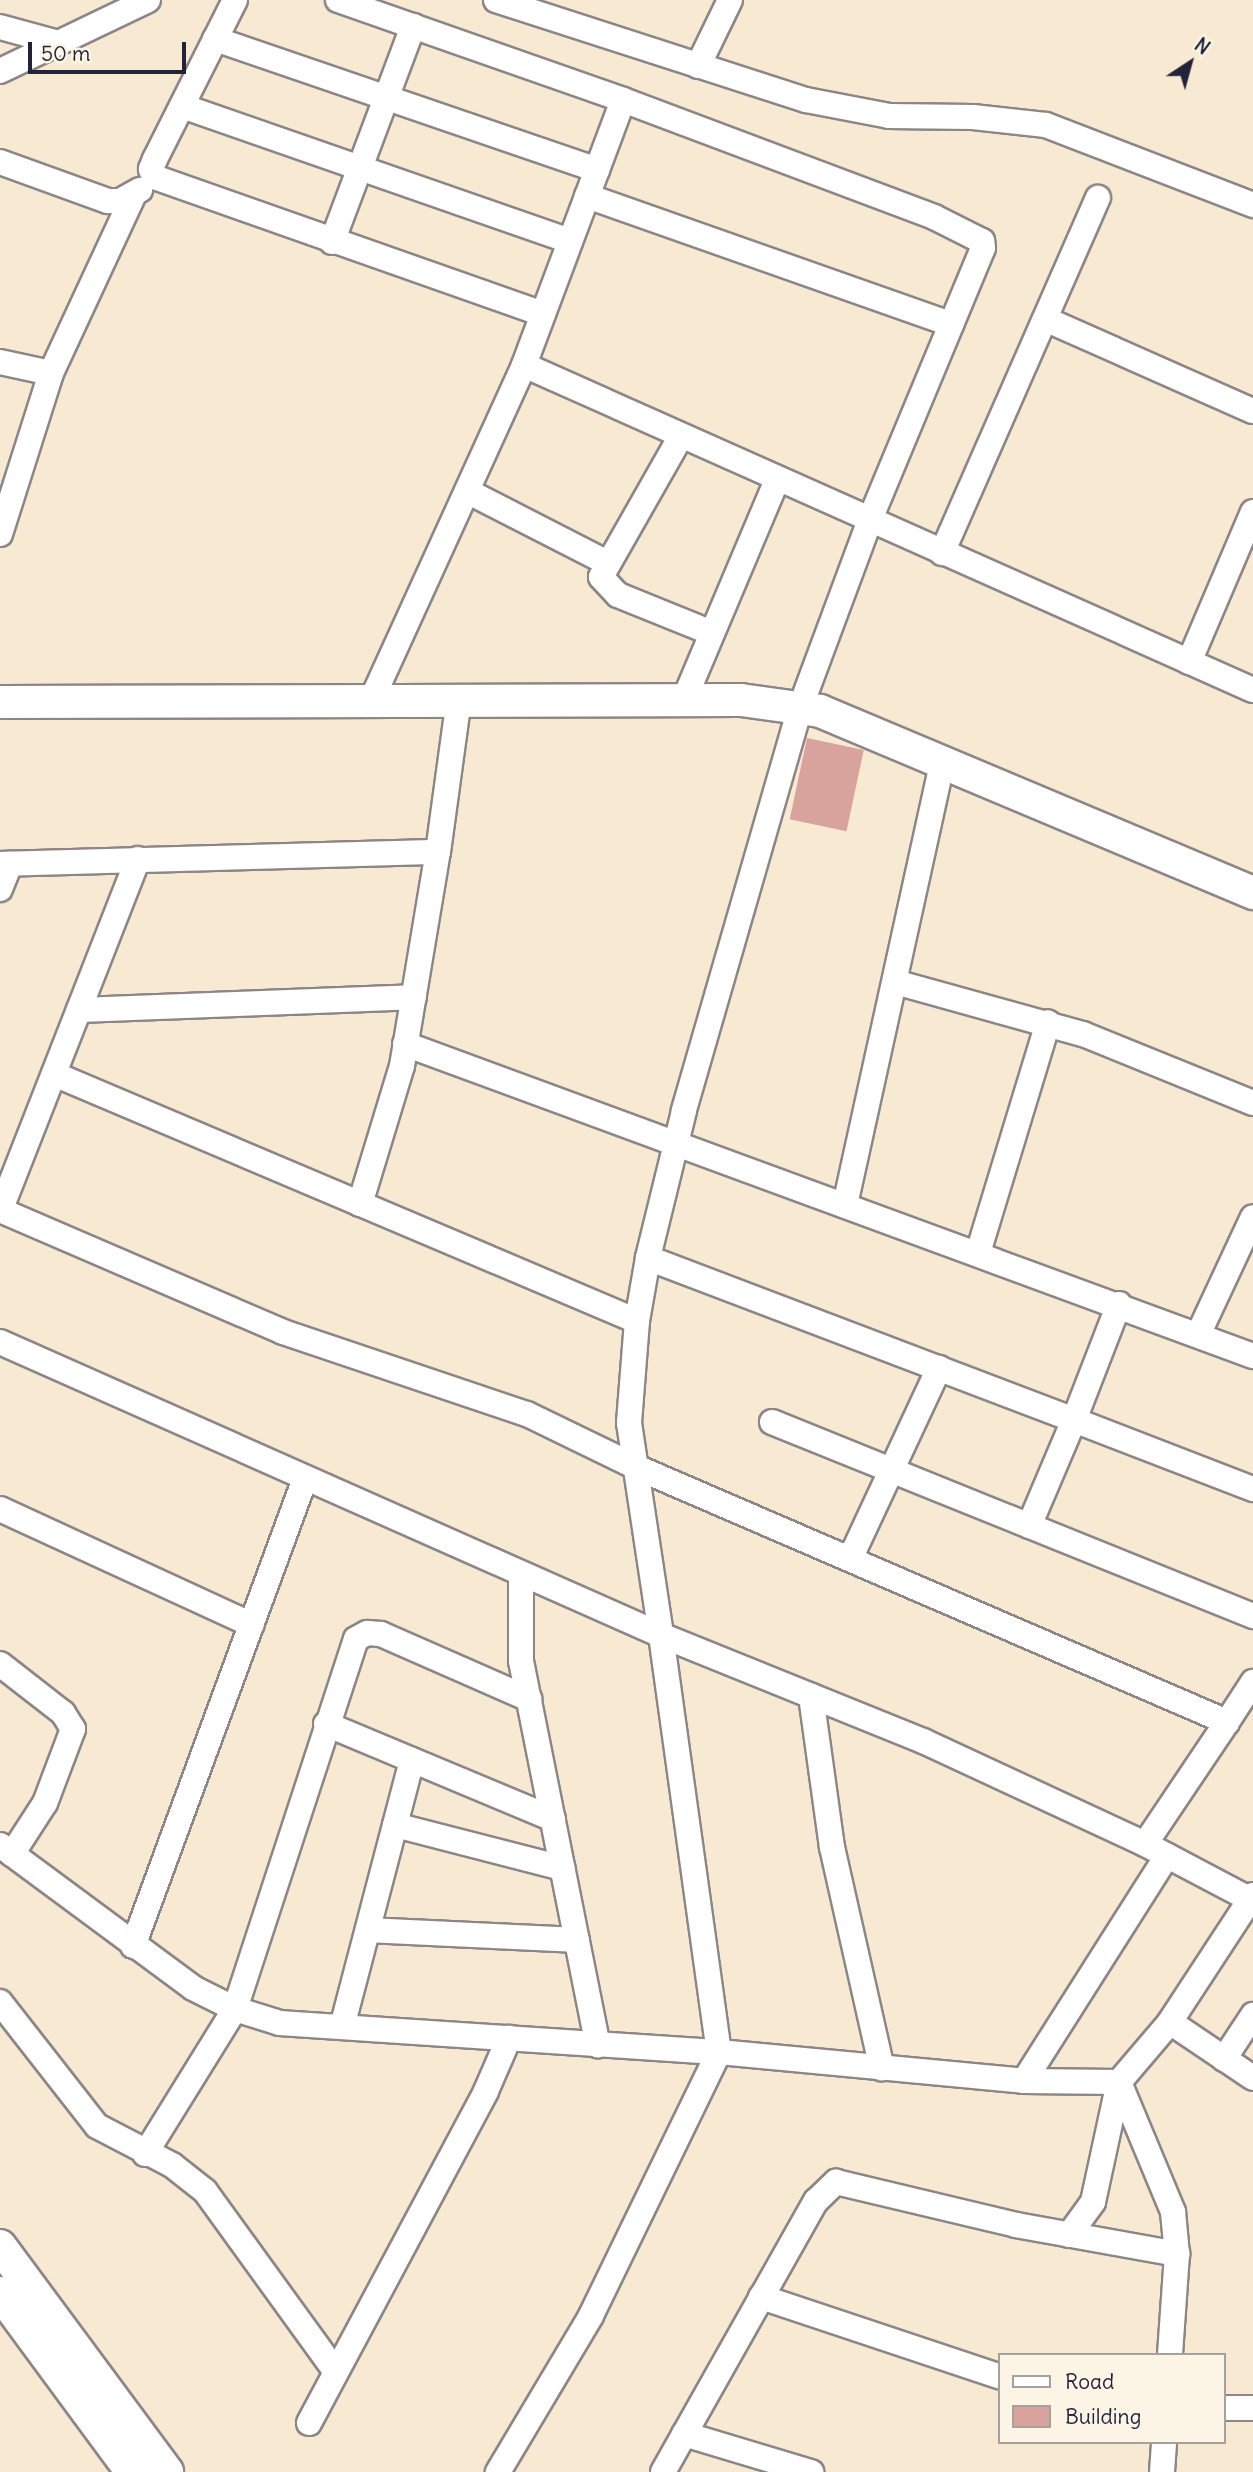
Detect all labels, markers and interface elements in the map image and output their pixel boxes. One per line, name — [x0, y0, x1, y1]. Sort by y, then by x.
scale bar — [32, 28, 189, 72]
north arrow — [1155, 28, 1225, 98]
text: N — [1190, 32, 1215, 60]
text: 50 m — [41, 40, 90, 67]
legend — [998, 2353, 1225, 2444]
text: Road — [1065, 2368, 1114, 2395]
text: Building — [1065, 2403, 1141, 2430]

